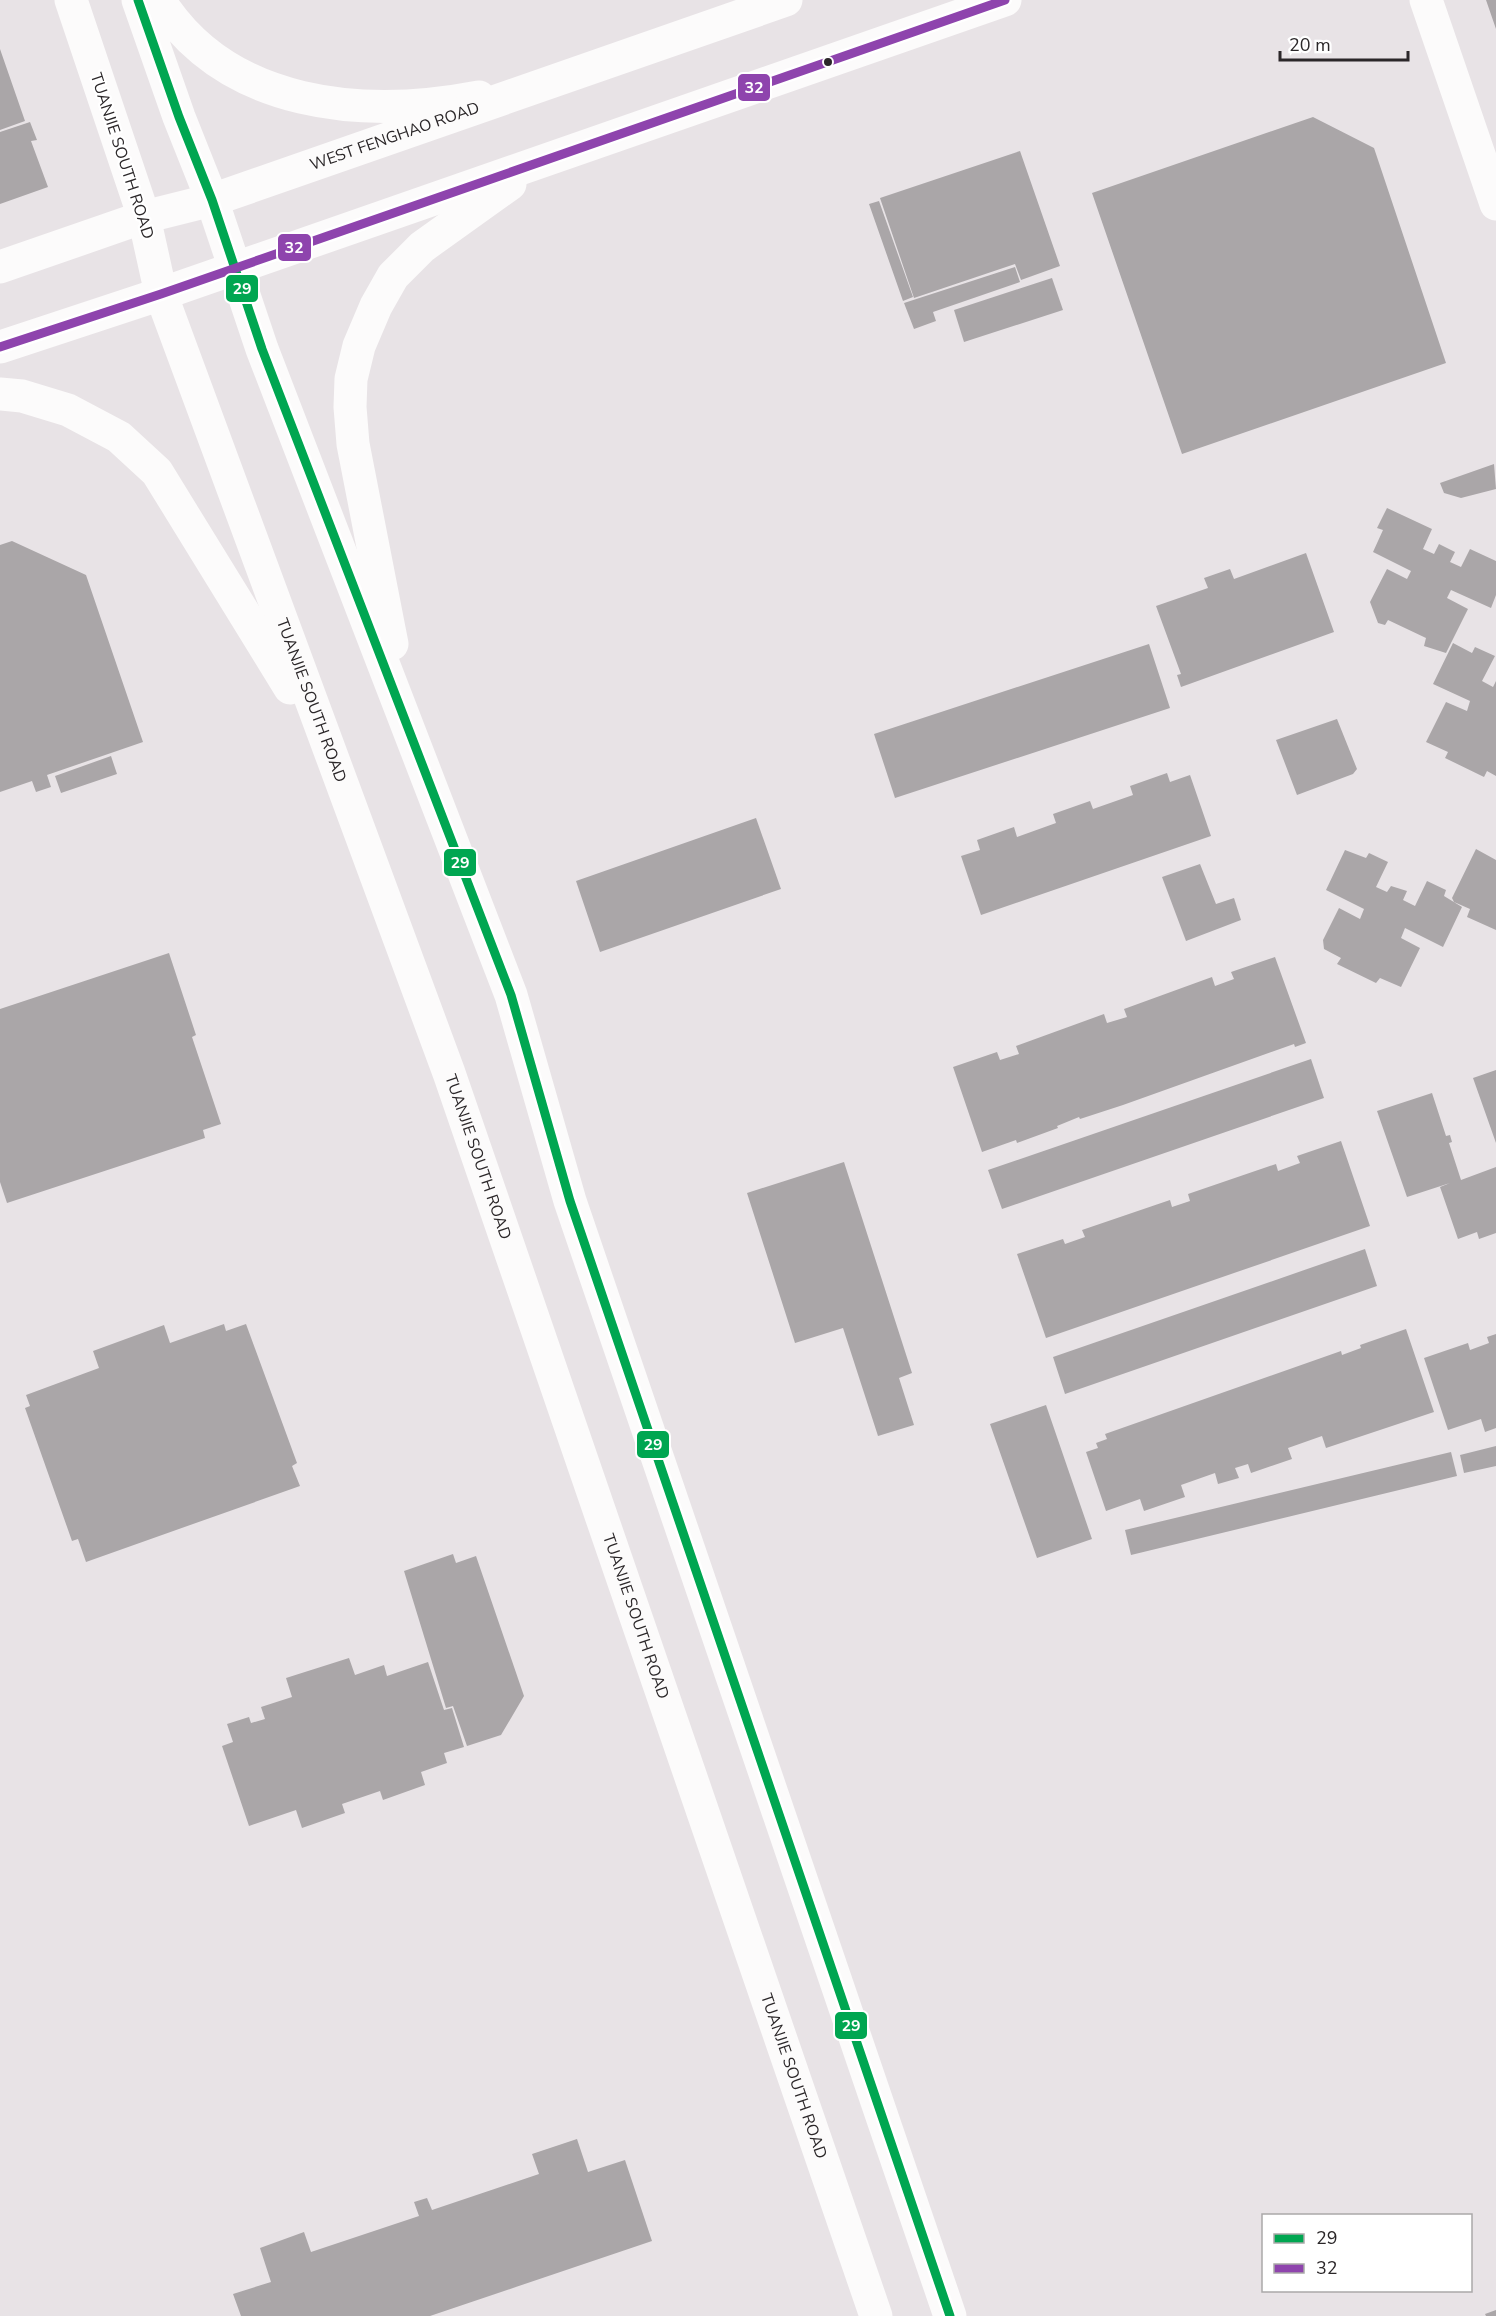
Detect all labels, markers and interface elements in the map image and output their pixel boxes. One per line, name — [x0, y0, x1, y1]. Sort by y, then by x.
scale bar — [1280, 24, 1408, 62]
text: 20 m — [1289, 33, 1331, 57]
unlabelled marker — [822, 56, 834, 68]
street label: TUANJIE SOUTH ROAD — [85, 70, 159, 242]
line badge: 32 — [737, 73, 771, 102]
text: 32 — [744, 77, 764, 99]
street label: WEST FENGHAO ROAD — [307, 97, 482, 176]
line badge: 32 — [277, 233, 312, 262]
text: 32 — [284, 237, 304, 259]
line badge: 29 — [225, 274, 259, 303]
text: 29 — [232, 278, 252, 300]
street label: TUANJIE SOUTH ROAD — [271, 615, 352, 785]
line badge: 29 — [443, 848, 477, 877]
text: 29 — [450, 852, 470, 874]
street label: TUANJIE SOUTH ROAD — [439, 1071, 516, 1242]
line badge: 29 — [636, 1430, 670, 1459]
text: 29 — [643, 1434, 663, 1456]
street label: TUANJIE SOUTH ROAD — [597, 1531, 674, 1702]
street label: TUANJIE SOUTH ROAD — [755, 1990, 832, 2162]
line badge: 29 — [834, 2011, 868, 2040]
text: 29 — [841, 2015, 861, 2037]
legend — [1262, 2214, 1472, 2292]
text: 29 — [1316, 2226, 1338, 2250]
text: 32 — [1316, 2256, 1338, 2280]

